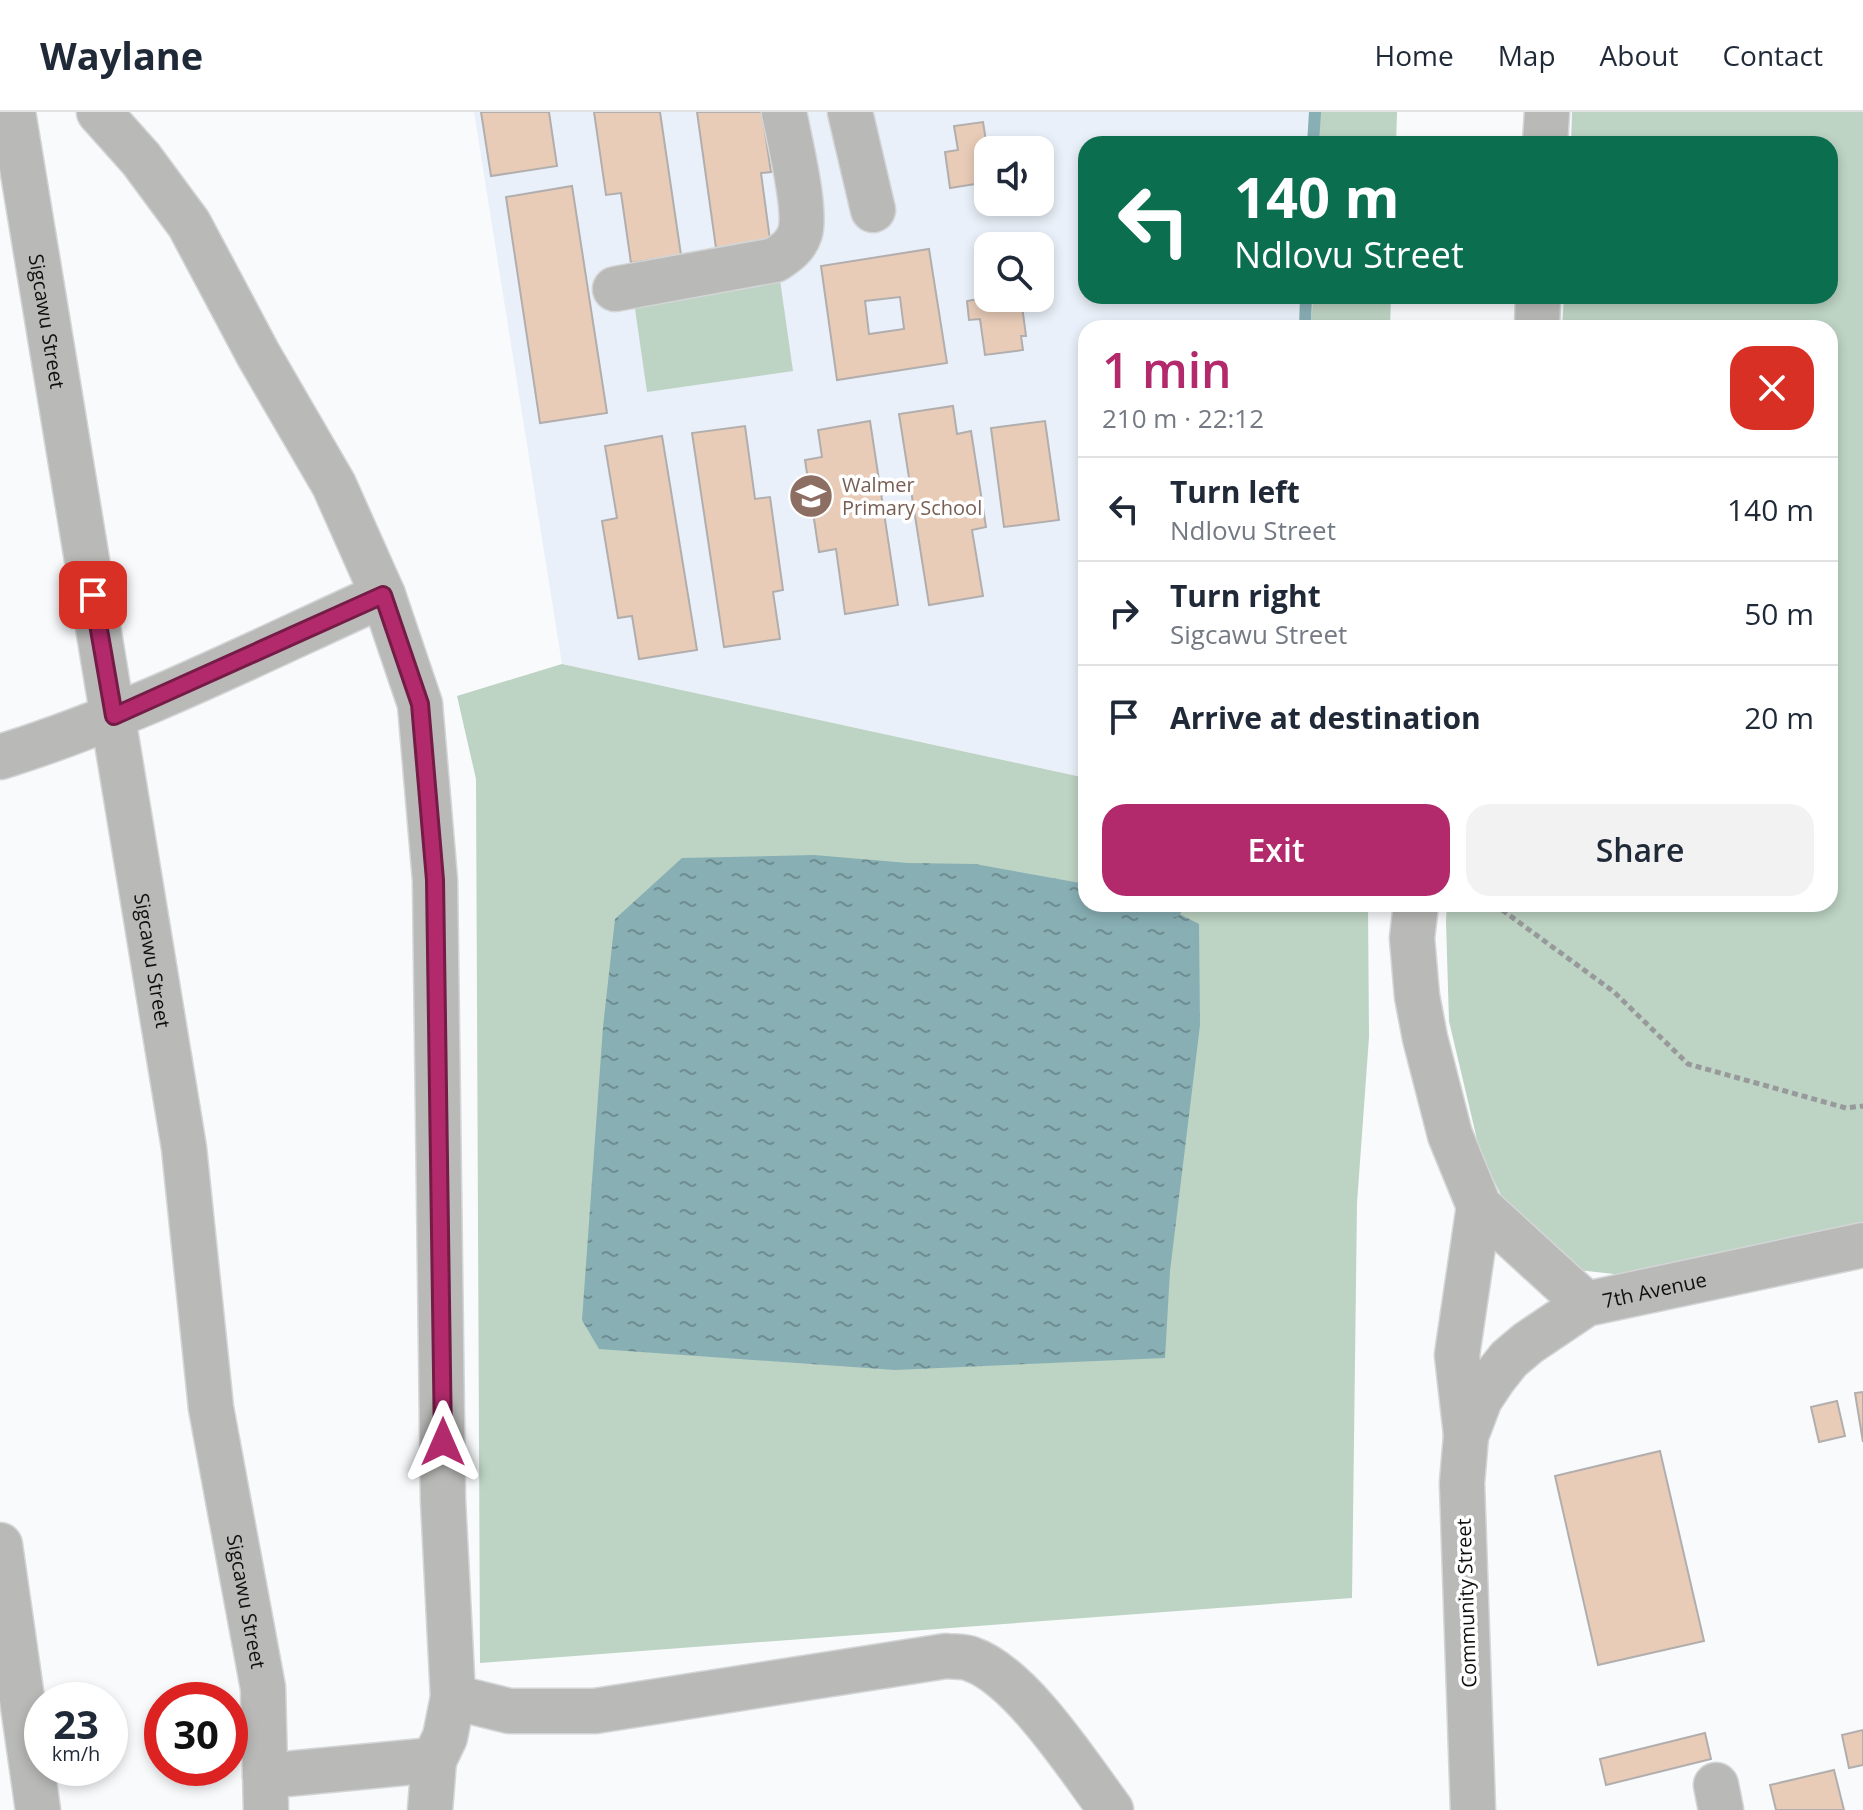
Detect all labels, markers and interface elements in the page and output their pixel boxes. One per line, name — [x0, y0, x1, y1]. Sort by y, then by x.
text: Waylane — [40, 29, 203, 81]
text: Home — [1375, 36, 1454, 74]
text: Map — [1498, 36, 1556, 74]
text: About — [1600, 36, 1678, 74]
text: Contact — [1722, 36, 1823, 74]
map controls — [974, 136, 1054, 312]
button: sound — [974, 136, 1054, 216]
text: 140 m — [1234, 158, 1400, 234]
icon: left — [1102, 168, 1206, 272]
text: Ndlovu Street — [1234, 230, 1464, 279]
button: search — [974, 232, 1054, 312]
street label: Sigcawu Street — [23, 252, 72, 391]
text: 1 min — [1102, 337, 1232, 402]
button: close — [1730, 346, 1814, 430]
text: 210 m · 22:12 — [1102, 400, 1264, 436]
place label: Walmer Primary School — [842, 471, 982, 521]
text: Turn left — [1170, 471, 1300, 512]
school or university icon: Walmer Primary School — [787, 472, 835, 520]
icon: left — [1102, 487, 1146, 531]
text: 140 m — [1727, 489, 1814, 530]
text: Ndlovu Street — [1170, 512, 1336, 548]
pin — [59, 561, 127, 629]
icon: arrive — [71, 573, 115, 617]
text: Turn right — [1170, 575, 1321, 616]
icon: right — [1102, 591, 1146, 635]
text: 50 m — [1744, 593, 1814, 634]
text: Sigcawu Street — [1170, 616, 1347, 652]
icon: arrive — [1102, 695, 1146, 739]
text: Arrive at destination — [1170, 697, 1481, 738]
text: 20 m — [1744, 697, 1814, 738]
button: Exit — [1102, 804, 1450, 896]
button: Share — [1466, 804, 1814, 896]
street label: Sigcawu Street — [129, 891, 177, 1030]
street label: 7th Avenue — [1600, 1265, 1709, 1314]
position arrow — [401, 1400, 485, 1484]
street label: Community Street — [1450, 1518, 1482, 1688]
street label: Sigcawu Street — [221, 1532, 273, 1671]
speed limit sign: 30 — [144, 1682, 248, 1786]
text: 23 — [53, 1696, 99, 1751]
text: km/h — [52, 1740, 100, 1767]

